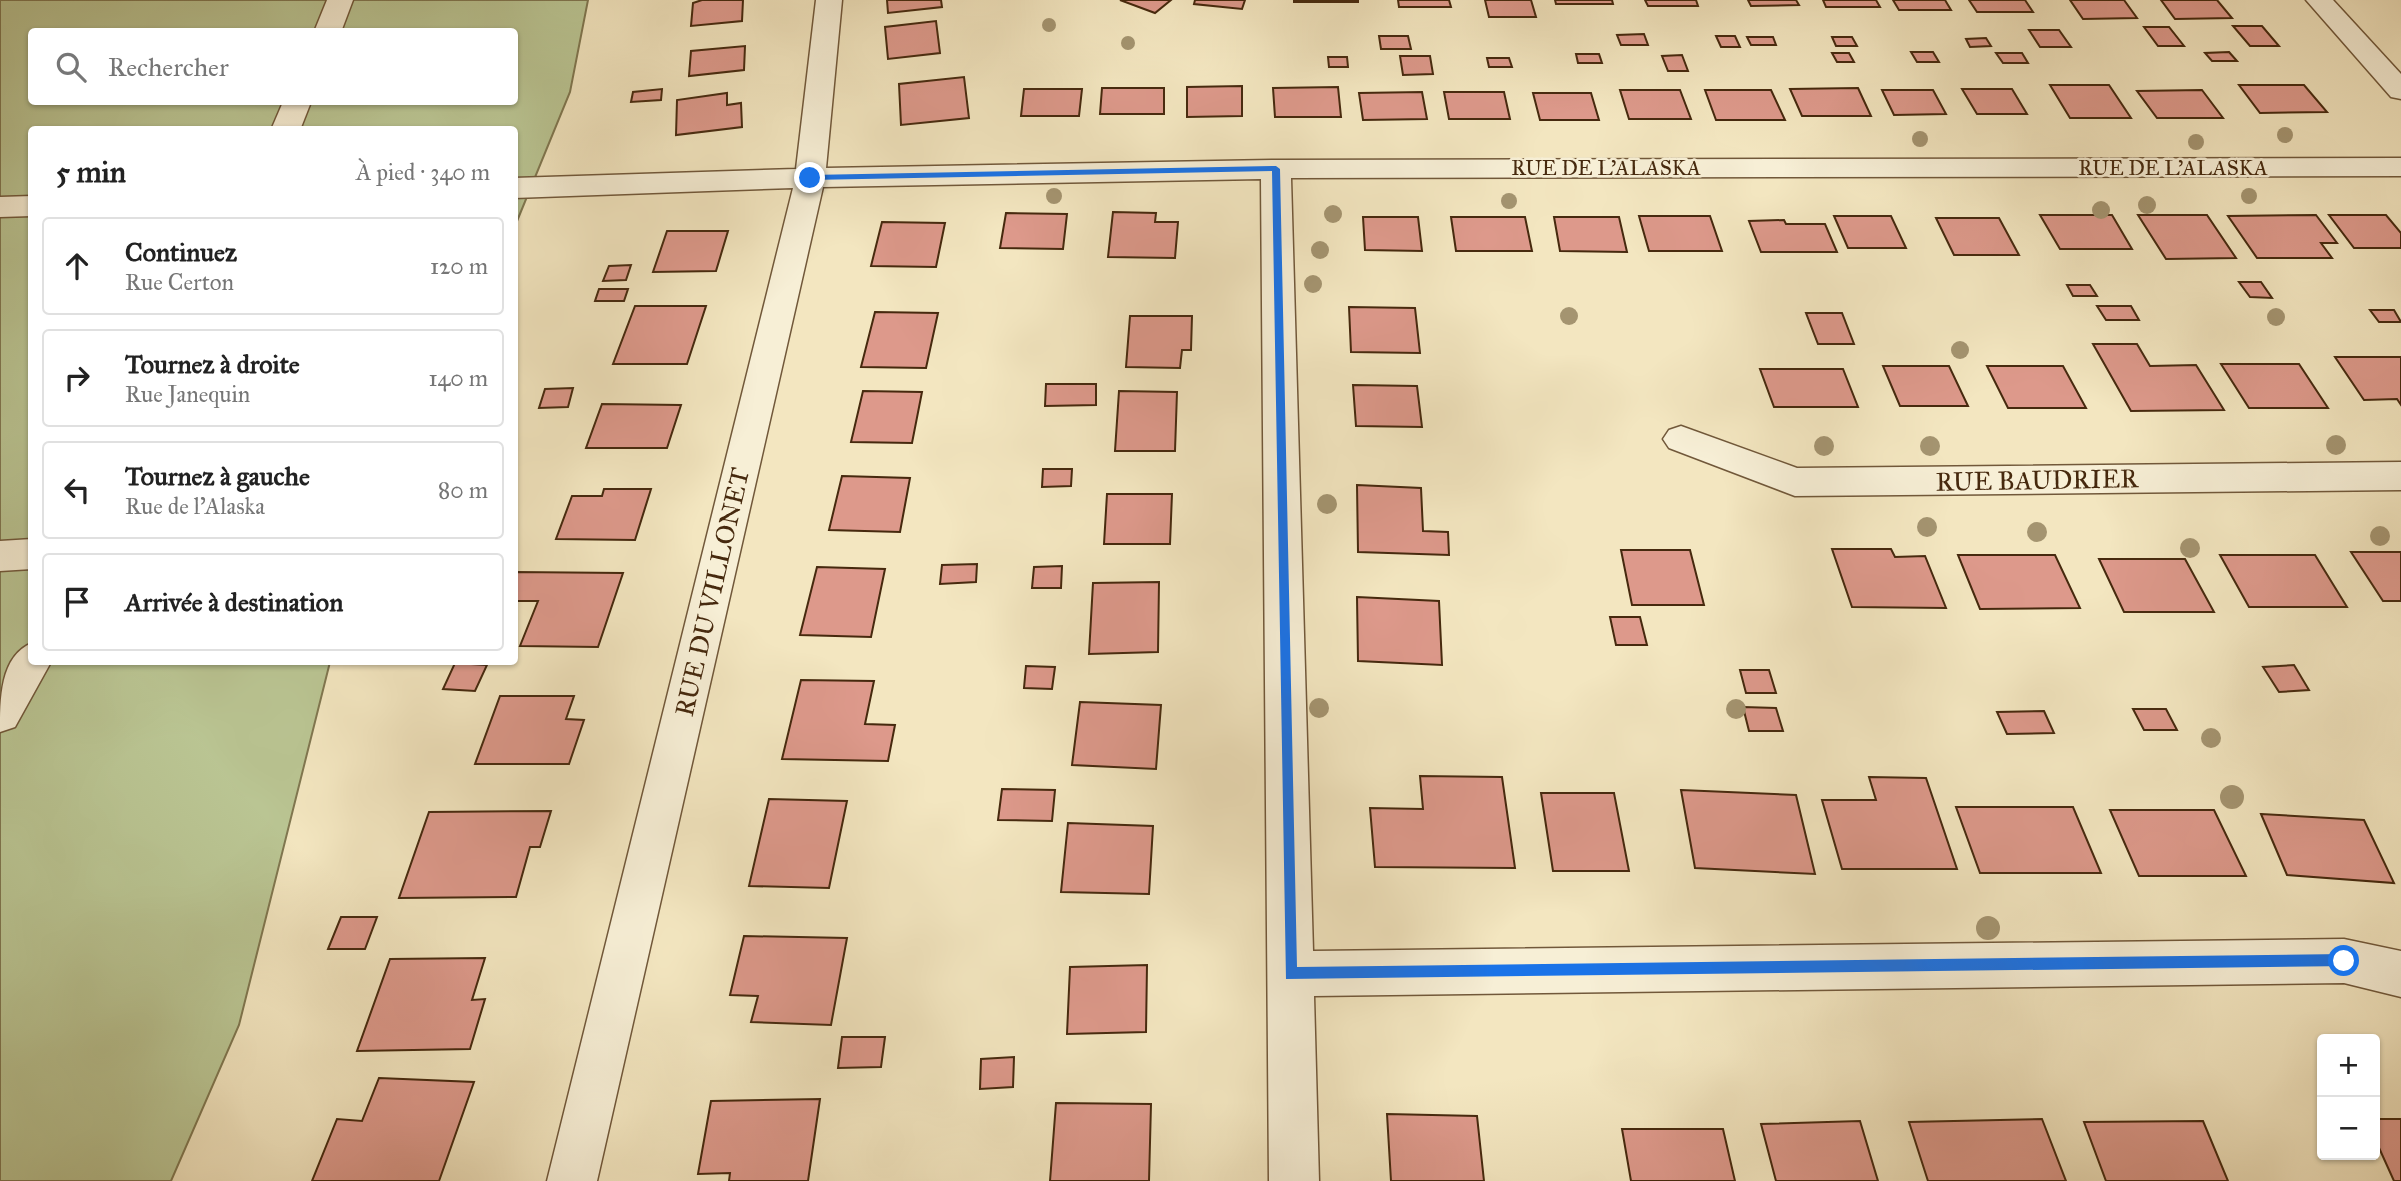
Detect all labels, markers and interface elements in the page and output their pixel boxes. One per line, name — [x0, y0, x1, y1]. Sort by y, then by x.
search box — [28, 28, 518, 105]
icon: search — [52, 48, 90, 86]
text: Rechercher — [108, 51, 229, 83]
text: 5 min — [56, 154, 126, 190]
street label: RUE DE L'ALASKA — [1511, 155, 1701, 181]
street label: RUE DE L'ALASKA — [2078, 155, 2268, 181]
text: À pied · 340 m — [356, 158, 490, 186]
route end — [794, 162, 825, 193]
text: Continuez — [125, 236, 237, 268]
icon: ahead — [58, 247, 96, 285]
text: 120 m — [430, 252, 488, 280]
text: Rue Certon — [125, 268, 234, 296]
text: Tournez à droite — [125, 348, 300, 380]
icon: right — [58, 359, 96, 397]
text: 140 m — [428, 364, 488, 392]
text: Rue Janequin — [125, 380, 250, 408]
text: Tournez à gauche — [125, 460, 310, 492]
street label: RUE BAUDRIER — [1935, 462, 2139, 498]
street label: RUE DU VILLONET — [668, 464, 756, 719]
icon: left — [58, 471, 96, 509]
text: 80 m — [438, 476, 488, 504]
text: Rue de l'Alaska — [125, 492, 265, 520]
icon: arrive — [58, 583, 96, 621]
text: Arrivée à destination — [125, 586, 343, 618]
route start — [2328, 945, 2359, 976]
map controls — [2317, 1034, 2380, 1160]
button: + — [2317, 1034, 2380, 1097]
button: − — [2317, 1097, 2380, 1160]

